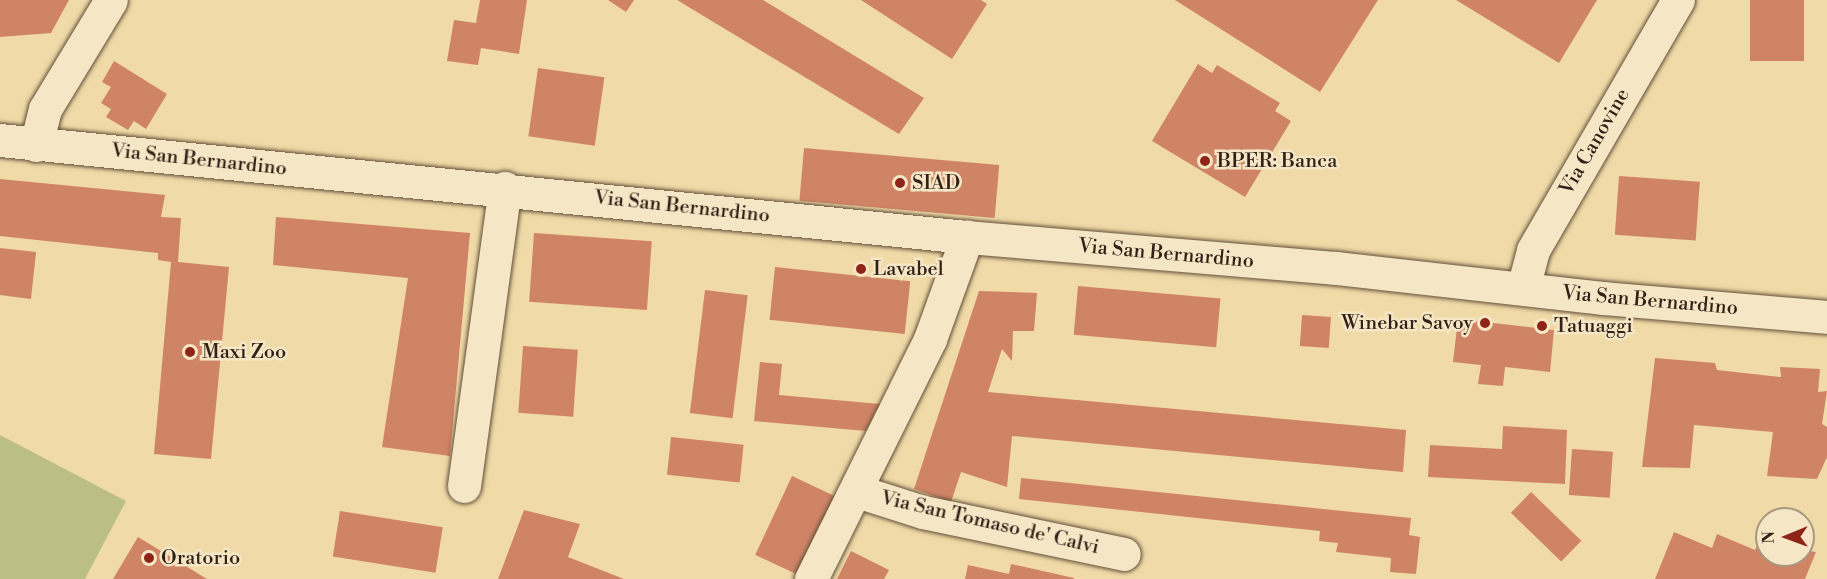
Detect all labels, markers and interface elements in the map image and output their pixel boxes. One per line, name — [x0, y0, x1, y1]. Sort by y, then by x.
street label: Via Canovine — [1555, 84, 1635, 200]
street label: Via San Bernardino — [110, 139, 288, 181]
place label: BPER: Banca — [1217, 149, 1337, 173]
marker: BPER: Banca — [1198, 154, 1212, 168]
place label: SIAD — [912, 171, 960, 195]
marker: SIAD — [893, 176, 907, 190]
street label: Via San Bernardino — [593, 186, 771, 228]
street label: Via San Bernardino — [1077, 234, 1255, 274]
place label: Lavabel — [873, 257, 944, 281]
marker: Lavabel — [854, 262, 868, 276]
street label: Via San Bernardino — [1561, 281, 1739, 321]
place label: Winebar Savoy — [1341, 311, 1473, 335]
place label: Tatuaggi — [1554, 314, 1633, 338]
marker: Winebar Savoy — [1478, 316, 1492, 330]
marker: Tatuaggi — [1535, 319, 1549, 333]
place label: Maxi Zoo — [202, 340, 286, 364]
marker: Maxi Zoo — [183, 345, 197, 359]
street label: Via San Tomaso de' Calvi — [878, 486, 1102, 560]
north arrow — [1755, 507, 1815, 567]
text: N — [1759, 531, 1779, 544]
place label: Oratorio — [161, 546, 240, 570]
marker: Oratorio — [142, 551, 156, 565]

